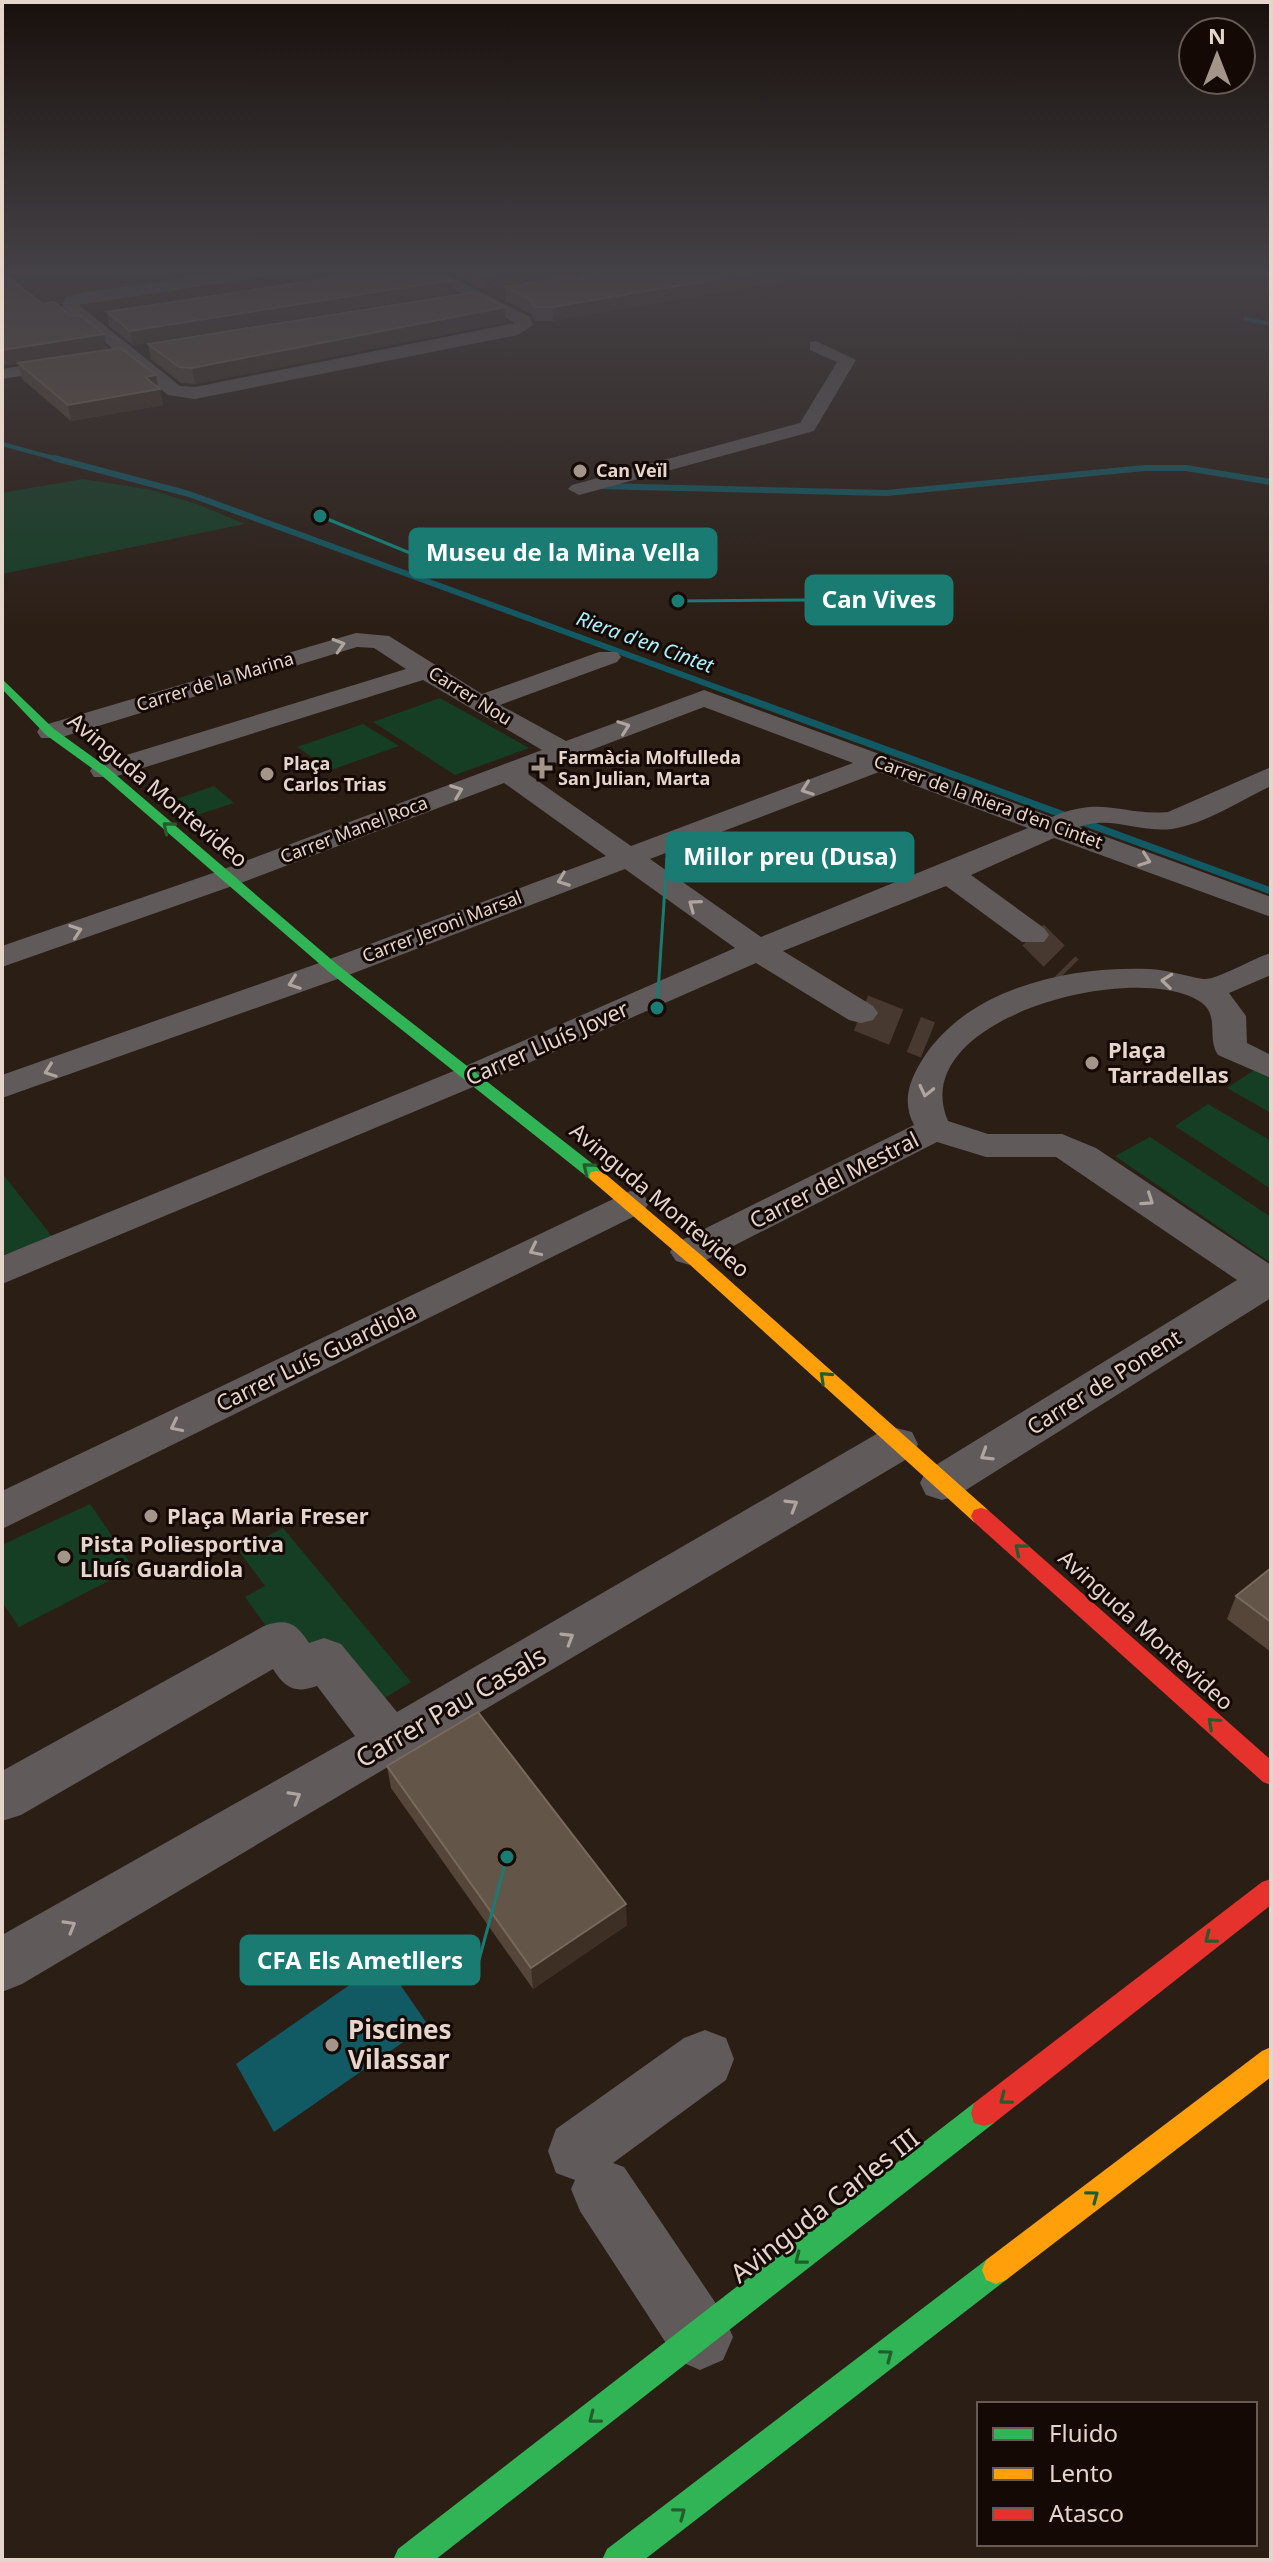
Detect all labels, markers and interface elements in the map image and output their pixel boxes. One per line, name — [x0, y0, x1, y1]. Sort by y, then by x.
north arrow — [1177, 16, 1257, 96]
text: N — [1208, 20, 1226, 50]
place label: Can Veïl — [596, 458, 668, 482]
marker: Can Veïl — [571, 462, 589, 480]
callout: Museu de la Mina Vella — [410, 529, 716, 577]
text: Museu de la Mina Vella — [426, 535, 700, 568]
callout: Can Vives — [806, 576, 952, 624]
text: Can Vives — [822, 582, 936, 615]
water label: Riera d'en Cintet — [573, 604, 719, 679]
one-way arrow — [332, 638, 346, 654]
street label: Carrer de la Marina — [133, 646, 296, 716]
street label: Carrer Nou — [424, 660, 517, 730]
street label: Avinguda Montevideo — [62, 705, 255, 873]
one-way arrow — [616, 720, 630, 737]
place label: Farmàcia Molfulleda San Julian, Marta — [558, 745, 741, 790]
street label: Carrer de la Riera d'en Cintet — [871, 748, 1106, 854]
place label: Plaça Carlos Trias — [283, 751, 386, 796]
marker: Farmàcia Molfulleda San Julian, Marta — [533, 759, 551, 777]
marker: Plaça Carlos Trias — [258, 765, 276, 783]
one-way arrow — [801, 780, 815, 796]
one-way arrow — [449, 784, 463, 801]
street label: Carrer Manel Roca — [276, 790, 431, 868]
one-way arrow — [163, 822, 177, 837]
callout: Millor preu (Dusa) — [667, 833, 913, 881]
text: Millor preu (Dusa) — [683, 839, 897, 872]
one-way arrow — [1137, 850, 1151, 867]
one-way arrow — [557, 870, 571, 887]
street label: Carrer Jeroni Marsal — [358, 885, 525, 968]
one-way arrow — [689, 900, 703, 914]
one-way arrow — [68, 925, 82, 941]
one-way arrow — [1160, 972, 1173, 989]
one-way arrow — [288, 974, 302, 990]
street label: Carrer Lluís Jover — [460, 993, 633, 1091]
place label: Plaça Tarradellas — [1108, 1034, 1229, 1089]
marker: Plaça Tarradellas — [1083, 1054, 1101, 1072]
one-way arrow — [43, 1061, 57, 1077]
one-way arrow — [918, 1084, 935, 1098]
street label: Avinguda Montevideo — [564, 1115, 757, 1283]
street label: Carrer del Mestral — [744, 1124, 923, 1235]
one-way arrow — [582, 1164, 597, 1178]
one-way arrow — [1139, 1190, 1153, 1205]
one-way arrow — [528, 1240, 543, 1256]
street label: Carrer Luís Guardiola — [210, 1295, 421, 1418]
street label: Carrer de Ponent — [1020, 1322, 1187, 1441]
one-way arrow — [819, 1373, 834, 1387]
one-way arrow — [169, 1416, 184, 1432]
one-way arrow — [980, 1446, 995, 1461]
place label: Plaça Maria Freser — [167, 1500, 369, 1530]
one-way arrow — [783, 1500, 798, 1515]
marker: Plaça Maria Freser — [142, 1507, 160, 1525]
place label: Pista Poliesportiva Lluís Guardiola — [80, 1528, 284, 1583]
street label: Avinguda Montevideo — [1053, 1542, 1241, 1716]
one-way arrow — [1014, 1544, 1029, 1559]
marker: Pista Poliesportiva Lluís Guardiola — [55, 1548, 73, 1566]
one-way arrow — [559, 1632, 574, 1648]
street label: Carrer Pau Casals — [349, 1637, 552, 1775]
one-way arrow — [1208, 1718, 1223, 1732]
one-way arrow — [286, 1791, 301, 1807]
one-way arrow — [61, 1920, 76, 1936]
one-way arrow — [1204, 1929, 1219, 1943]
callout: CFA Els Ametllers — [241, 1936, 479, 1984]
text: CFA Els Ametllers — [257, 1943, 463, 1976]
place label: Piscines Vilassar — [348, 2011, 452, 2077]
marker: Piscines Vilassar — [323, 2036, 341, 2054]
one-way arrow — [999, 2089, 1014, 2103]
street label: Avinguda Carles III — [722, 2120, 926, 2290]
one-way arrow — [1084, 2192, 1099, 2206]
one-way arrow — [794, 2249, 809, 2263]
one-way arrow — [878, 2350, 893, 2364]
legend — [977, 2402, 1257, 2546]
one-way arrow — [588, 2408, 603, 2422]
text: Fluido — [1049, 2416, 1118, 2449]
text: Lento — [1049, 2456, 1113, 2489]
text: Atasco — [1049, 2496, 1124, 2529]
one-way arrow — [671, 2508, 686, 2522]

